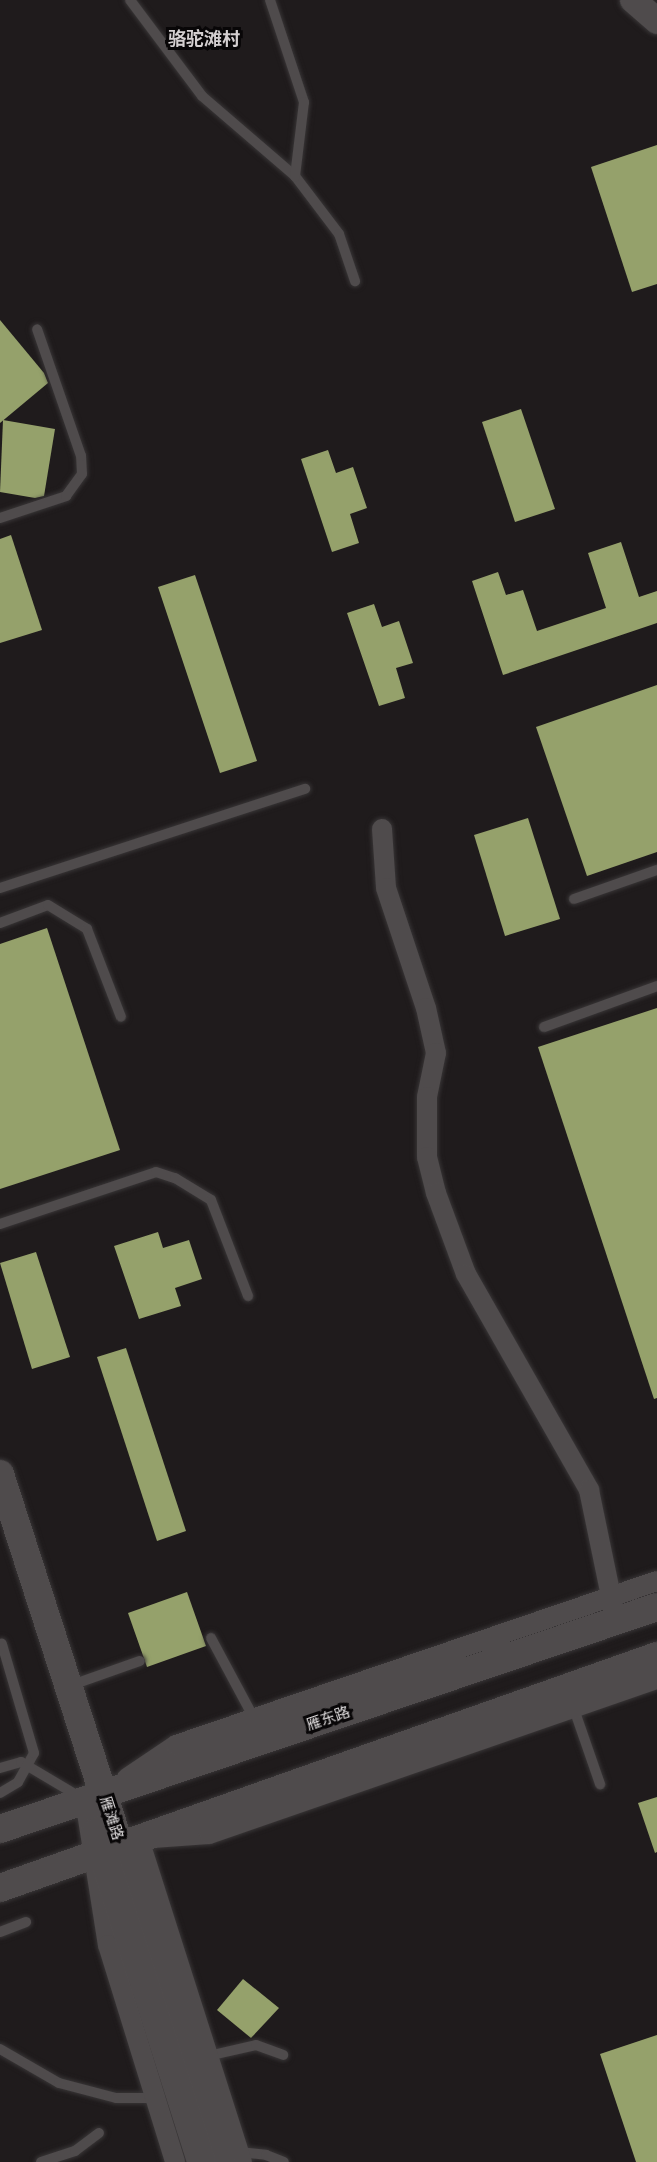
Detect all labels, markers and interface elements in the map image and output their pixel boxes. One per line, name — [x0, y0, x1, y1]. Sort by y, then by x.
district label: 骆驼滩村 — [168, 27, 240, 49]
street label: 雁东路 — [304, 1702, 352, 1734]
street label: 雁滩路 — [96, 1794, 128, 1842]

